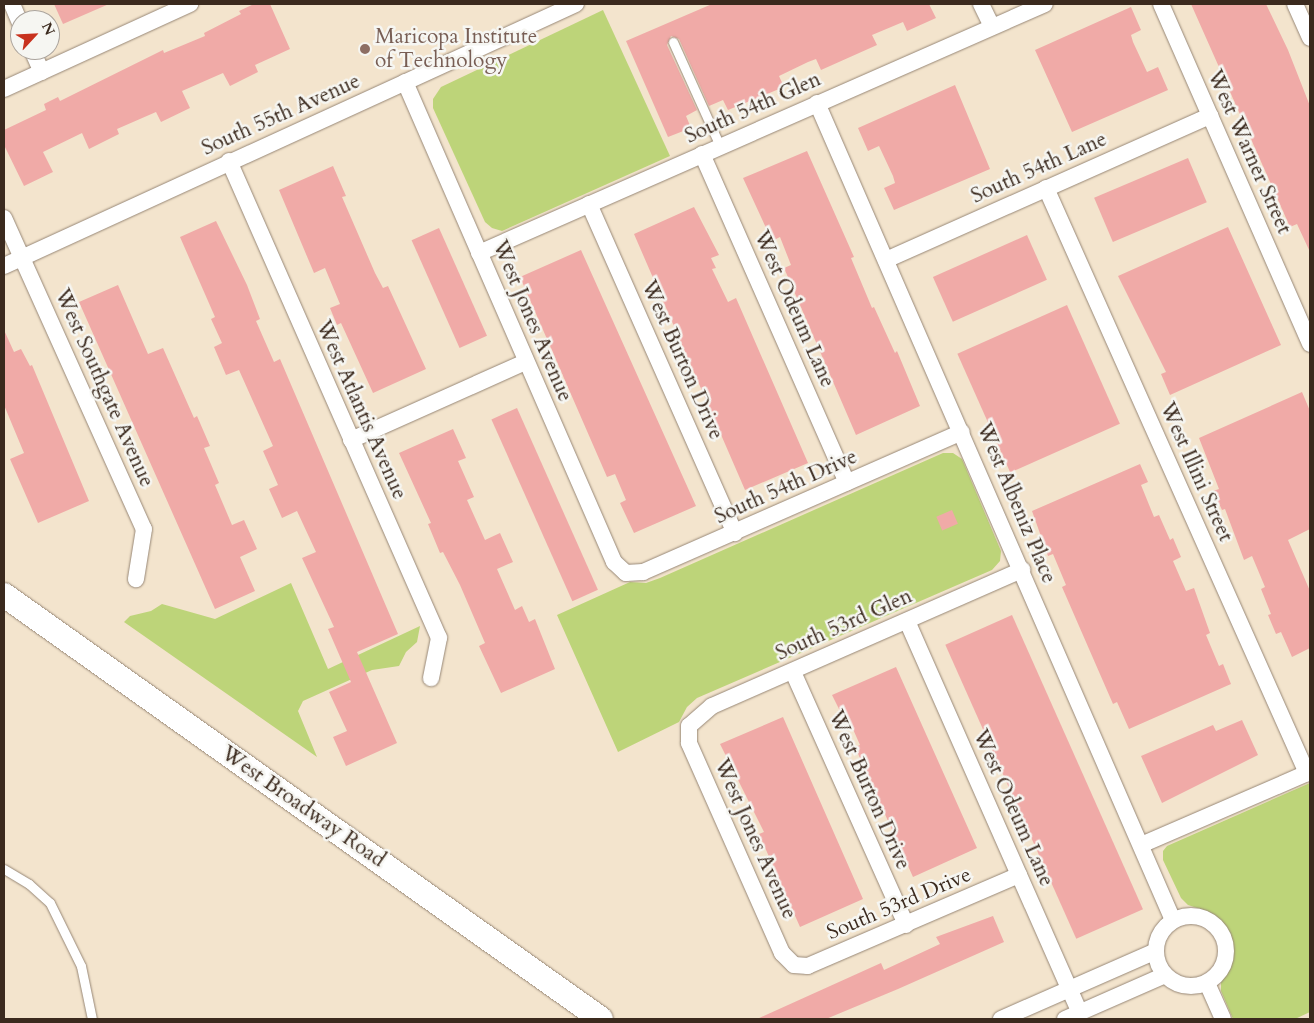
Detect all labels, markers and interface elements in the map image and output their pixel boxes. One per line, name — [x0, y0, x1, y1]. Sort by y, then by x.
north arrow — [10, 10, 60, 60]
text: N — [37, 19, 59, 38]
place label: Maricopa Institute of Technology — [375, 24, 537, 74]
marker: Maricopa Institute of Technology — [359, 43, 371, 55]
street label: West Warner Street — [1201, 66, 1297, 238]
street label: South 54th Glen — [681, 67, 825, 149]
street label: South 55th Avenue — [198, 69, 364, 161]
street label: South 54th Lane — [967, 127, 1111, 209]
street label: West Odeum Lane — [748, 227, 840, 391]
street label: West Jones Avenue — [487, 237, 577, 405]
street label: West Burton Drive — [636, 276, 728, 444]
street label: West Southgate Avenue — [49, 285, 159, 491]
street label: West Atlantis Avenue — [310, 317, 412, 503]
street label: West Illini Street — [1154, 398, 1238, 546]
street label: West Albeniz Place — [971, 419, 1061, 587]
street label: South 54th Drive — [711, 444, 861, 530]
street label: South 53rd Glen — [772, 584, 916, 666]
street label: West Burton Drive — [823, 706, 915, 874]
street label: West Odeum Lane — [967, 726, 1059, 890]
street label: West Broadway Road — [216, 741, 390, 873]
street label: West Jones Avenue — [708, 755, 802, 923]
street label: South 53rd Drive — [823, 862, 975, 946]

